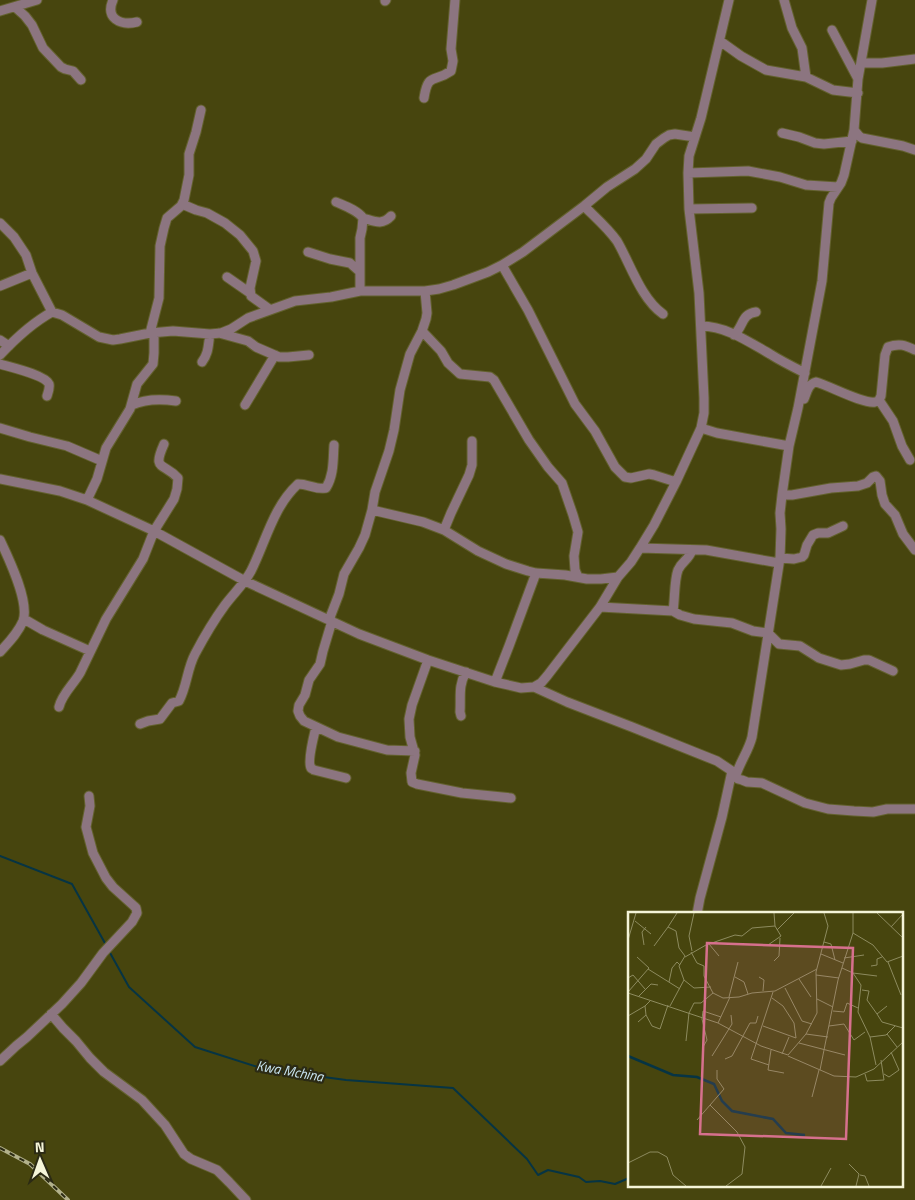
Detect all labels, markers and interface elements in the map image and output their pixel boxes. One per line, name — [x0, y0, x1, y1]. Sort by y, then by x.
inset map — [628, 912, 902, 1188]
water label: Kwa Mchina — [255, 1054, 326, 1087]
north arrow — [15, 1135, 65, 1185]
text: N — [34, 1136, 45, 1157]

